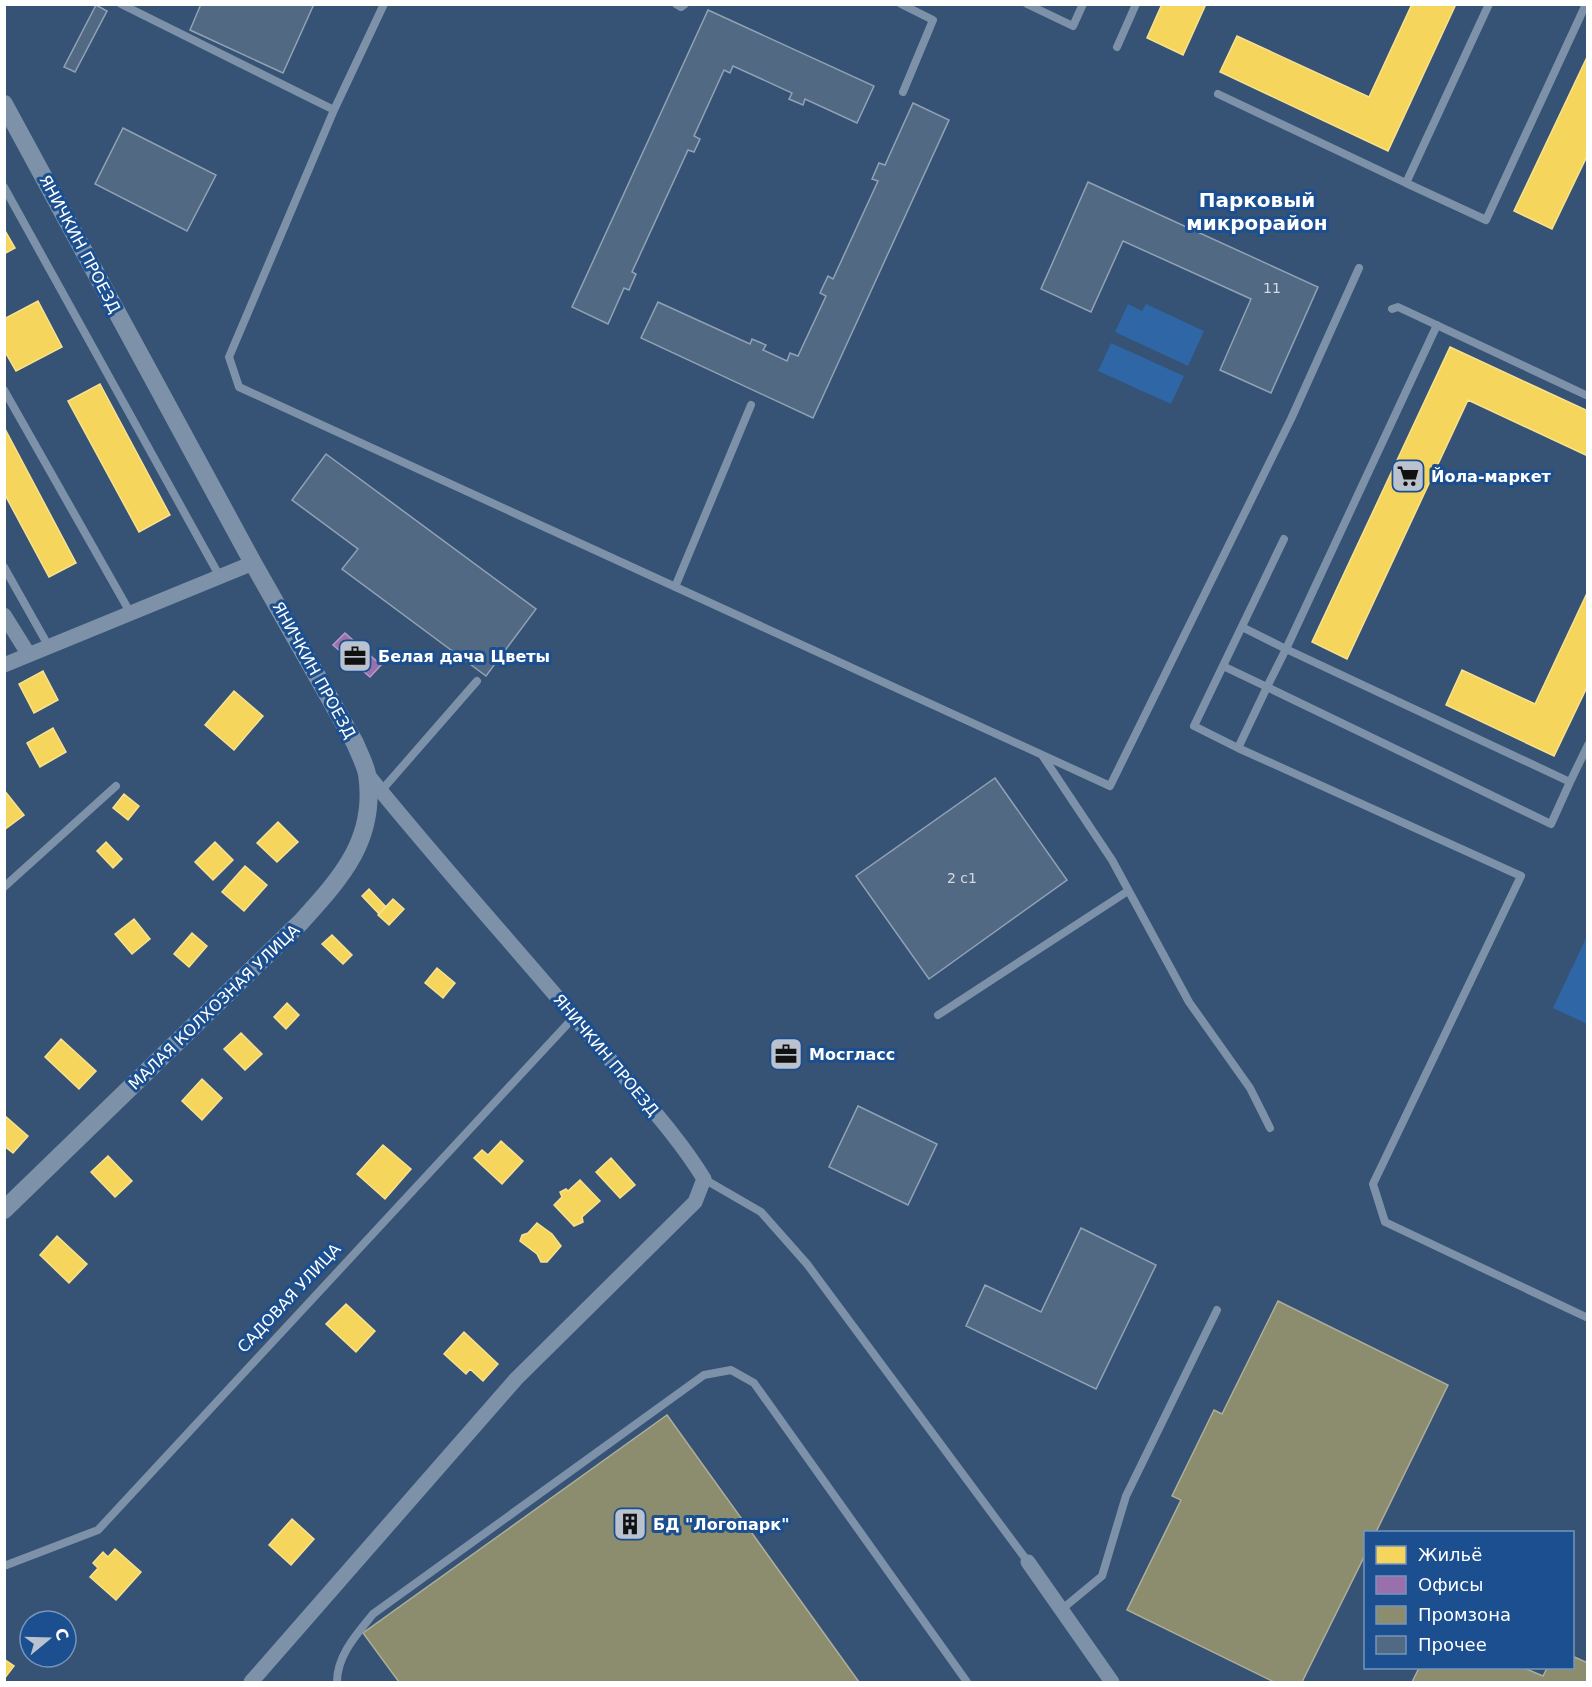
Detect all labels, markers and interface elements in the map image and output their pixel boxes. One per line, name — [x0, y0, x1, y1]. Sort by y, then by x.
street label: ЯНИЧКИН ПРОЕЗД — [36, 172, 124, 316]
district label: Парковый микрорайон — [1186, 188, 1328, 235]
house number: 11 — [1263, 280, 1281, 296]
supermarket icon: Йола-маркет — [1390, 458, 1426, 494]
place label: Йола-маркет — [1431, 467, 1552, 486]
street label: ЯНИЧКИН ПРОЕЗД — [268, 598, 360, 742]
office icon: Белая дача Цветы — [337, 638, 373, 674]
place label: Белая дача Цветы — [378, 647, 550, 666]
house number: 2 с1 — [947, 870, 977, 886]
street label: МАЛАЯ КОЛХОЗНАЯ УЛИЦА — [125, 920, 303, 1094]
street label: ЯНИЧКИН ПРОЕЗД — [549, 990, 663, 1120]
office icon: Мосгласс — [768, 1036, 804, 1072]
place label: Мосгласс — [809, 1045, 895, 1064]
street label: САДОВАЯ УЛИЦА — [233, 1239, 345, 1357]
building icon: БД "Логопарк" — [612, 1506, 648, 1542]
place label: БД "Логопарк" — [653, 1515, 789, 1534]
legend — [1364, 1531, 1574, 1669]
text: Жильё — [1418, 1544, 1482, 1565]
text: Офисы — [1418, 1574, 1483, 1595]
text: Промзона — [1418, 1604, 1511, 1625]
north arrow — [18, 1609, 78, 1669]
text: С — [51, 1626, 73, 1643]
text: Прочее — [1418, 1634, 1487, 1655]

